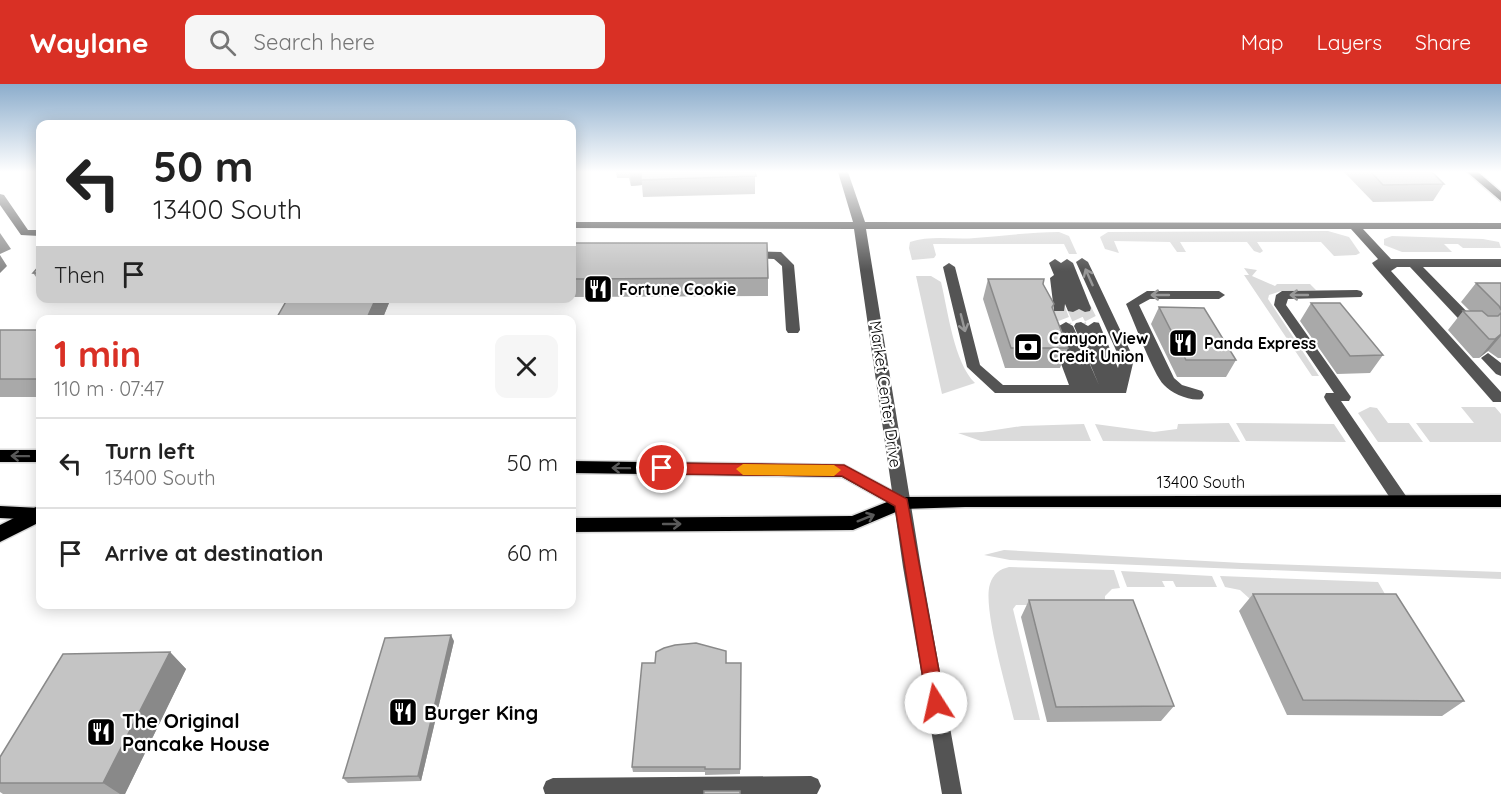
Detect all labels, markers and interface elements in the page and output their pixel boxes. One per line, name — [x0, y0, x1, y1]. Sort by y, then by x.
search box — [185, 15, 605, 69]
text: Waylane — [30, 25, 149, 60]
icon: search — [206, 26, 239, 59]
text: Search here — [254, 28, 375, 56]
text: Map — [1241, 29, 1284, 55]
text: Layers — [1317, 29, 1382, 55]
text: Share — [1415, 29, 1471, 55]
text: 50 m — [153, 140, 253, 193]
icon: left — [54, 144, 132, 222]
text: 13400 South — [153, 192, 302, 226]
icon: arrive — [117, 258, 150, 291]
text: Then — [54, 261, 105, 289]
one-way arrow — [1083, 269, 1095, 287]
restaurant icon: Fortune Cookie — [582, 273, 614, 305]
place label: Fortune Cookie — [619, 279, 736, 299]
one-way arrow — [1151, 289, 1171, 301]
one-way arrow — [1289, 289, 1309, 301]
one-way arrow — [958, 313, 970, 332]
street label: Market Center Drive — [866, 319, 906, 469]
restaurant icon: Panda Express — [1167, 327, 1199, 359]
place label: Canyon View Credit Union — [1049, 328, 1148, 366]
text: 1 min — [54, 331, 141, 376]
bank icon: Canyon View Credit Union — [1012, 331, 1044, 363]
place label: Panda Express — [1204, 333, 1316, 353]
button: close — [495, 335, 558, 398]
text: 110 m · 07:47 — [54, 376, 164, 401]
text: Turn left — [105, 437, 195, 465]
pin — [636, 442, 687, 493]
icon: left — [54, 447, 87, 480]
text: 50 m — [507, 449, 558, 477]
one-way arrow — [11, 450, 31, 462]
icon: arrive — [645, 451, 678, 484]
one-way arrow — [612, 462, 632, 474]
text: 13400 South — [105, 465, 216, 490]
street label: 13400 South — [1157, 472, 1245, 492]
one-way arrow — [856, 512, 875, 523]
one-way arrow — [661, 518, 681, 530]
icon: arrive — [54, 537, 87, 570]
text: Arrive at destination — [105, 539, 323, 567]
text: 60 m — [507, 539, 558, 567]
position arrow — [904, 671, 968, 735]
restaurant icon: Burger King — [387, 696, 419, 728]
place label: Burger King — [424, 700, 538, 725]
place label: The Original Pancake House — [122, 708, 270, 756]
restaurant icon: The Original Pancake House — [85, 716, 117, 748]

